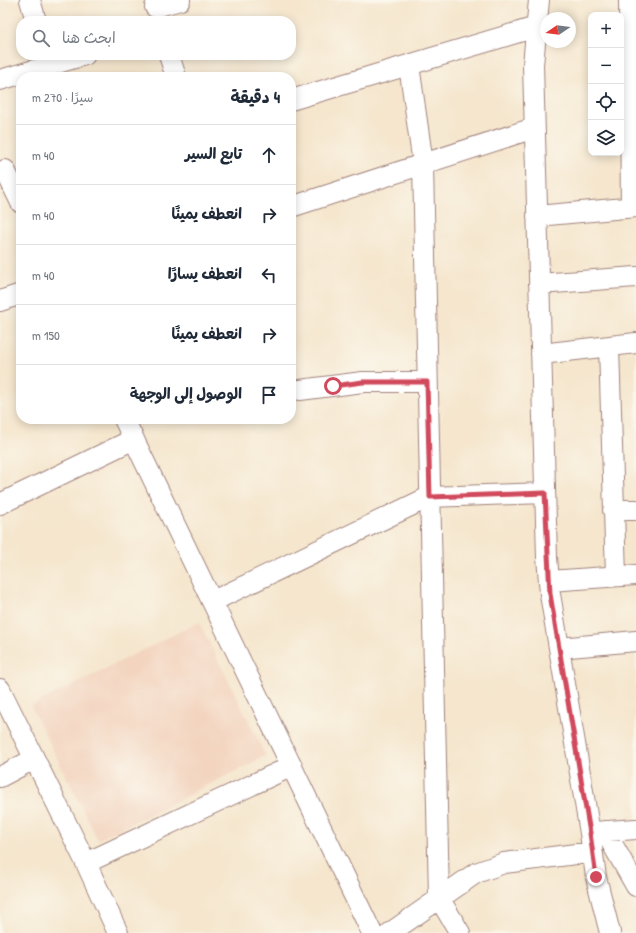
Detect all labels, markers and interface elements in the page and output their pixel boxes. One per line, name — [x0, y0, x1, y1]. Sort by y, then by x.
north arrow — [540, 12, 576, 48]
map controls — [588, 12, 624, 156]
button: + — [588, 12, 624, 48]
search box — [16, 16, 296, 60]
icon: search — [30, 27, 52, 49]
text: ابحث هنا — [62, 27, 116, 48]
button: − — [588, 48, 624, 84]
button: locate — [588, 84, 624, 120]
text: 4 دقيقة — [230, 85, 280, 108]
text: سيرًا · 270 m — [32, 88, 93, 106]
button: layers — [588, 120, 624, 156]
text: تابع السير — [185, 143, 242, 164]
icon: ahead — [258, 144, 280, 166]
text: 40 m — [32, 146, 55, 164]
text: انعطف يمينًا — [172, 203, 242, 224]
icon: right — [258, 204, 280, 226]
text: 40 m — [32, 206, 55, 224]
text: انعطف يسارًا — [168, 263, 242, 284]
icon: left — [258, 264, 280, 286]
text: 40 m — [32, 266, 55, 284]
text: انعطف يمينًا — [172, 323, 242, 344]
icon: right — [258, 324, 280, 346]
text: 150 m — [32, 326, 60, 344]
route start — [324, 377, 342, 395]
text: الوصول إلى الوجهة — [130, 383, 242, 404]
icon: arrive — [258, 384, 280, 406]
route end — [587, 868, 605, 886]

